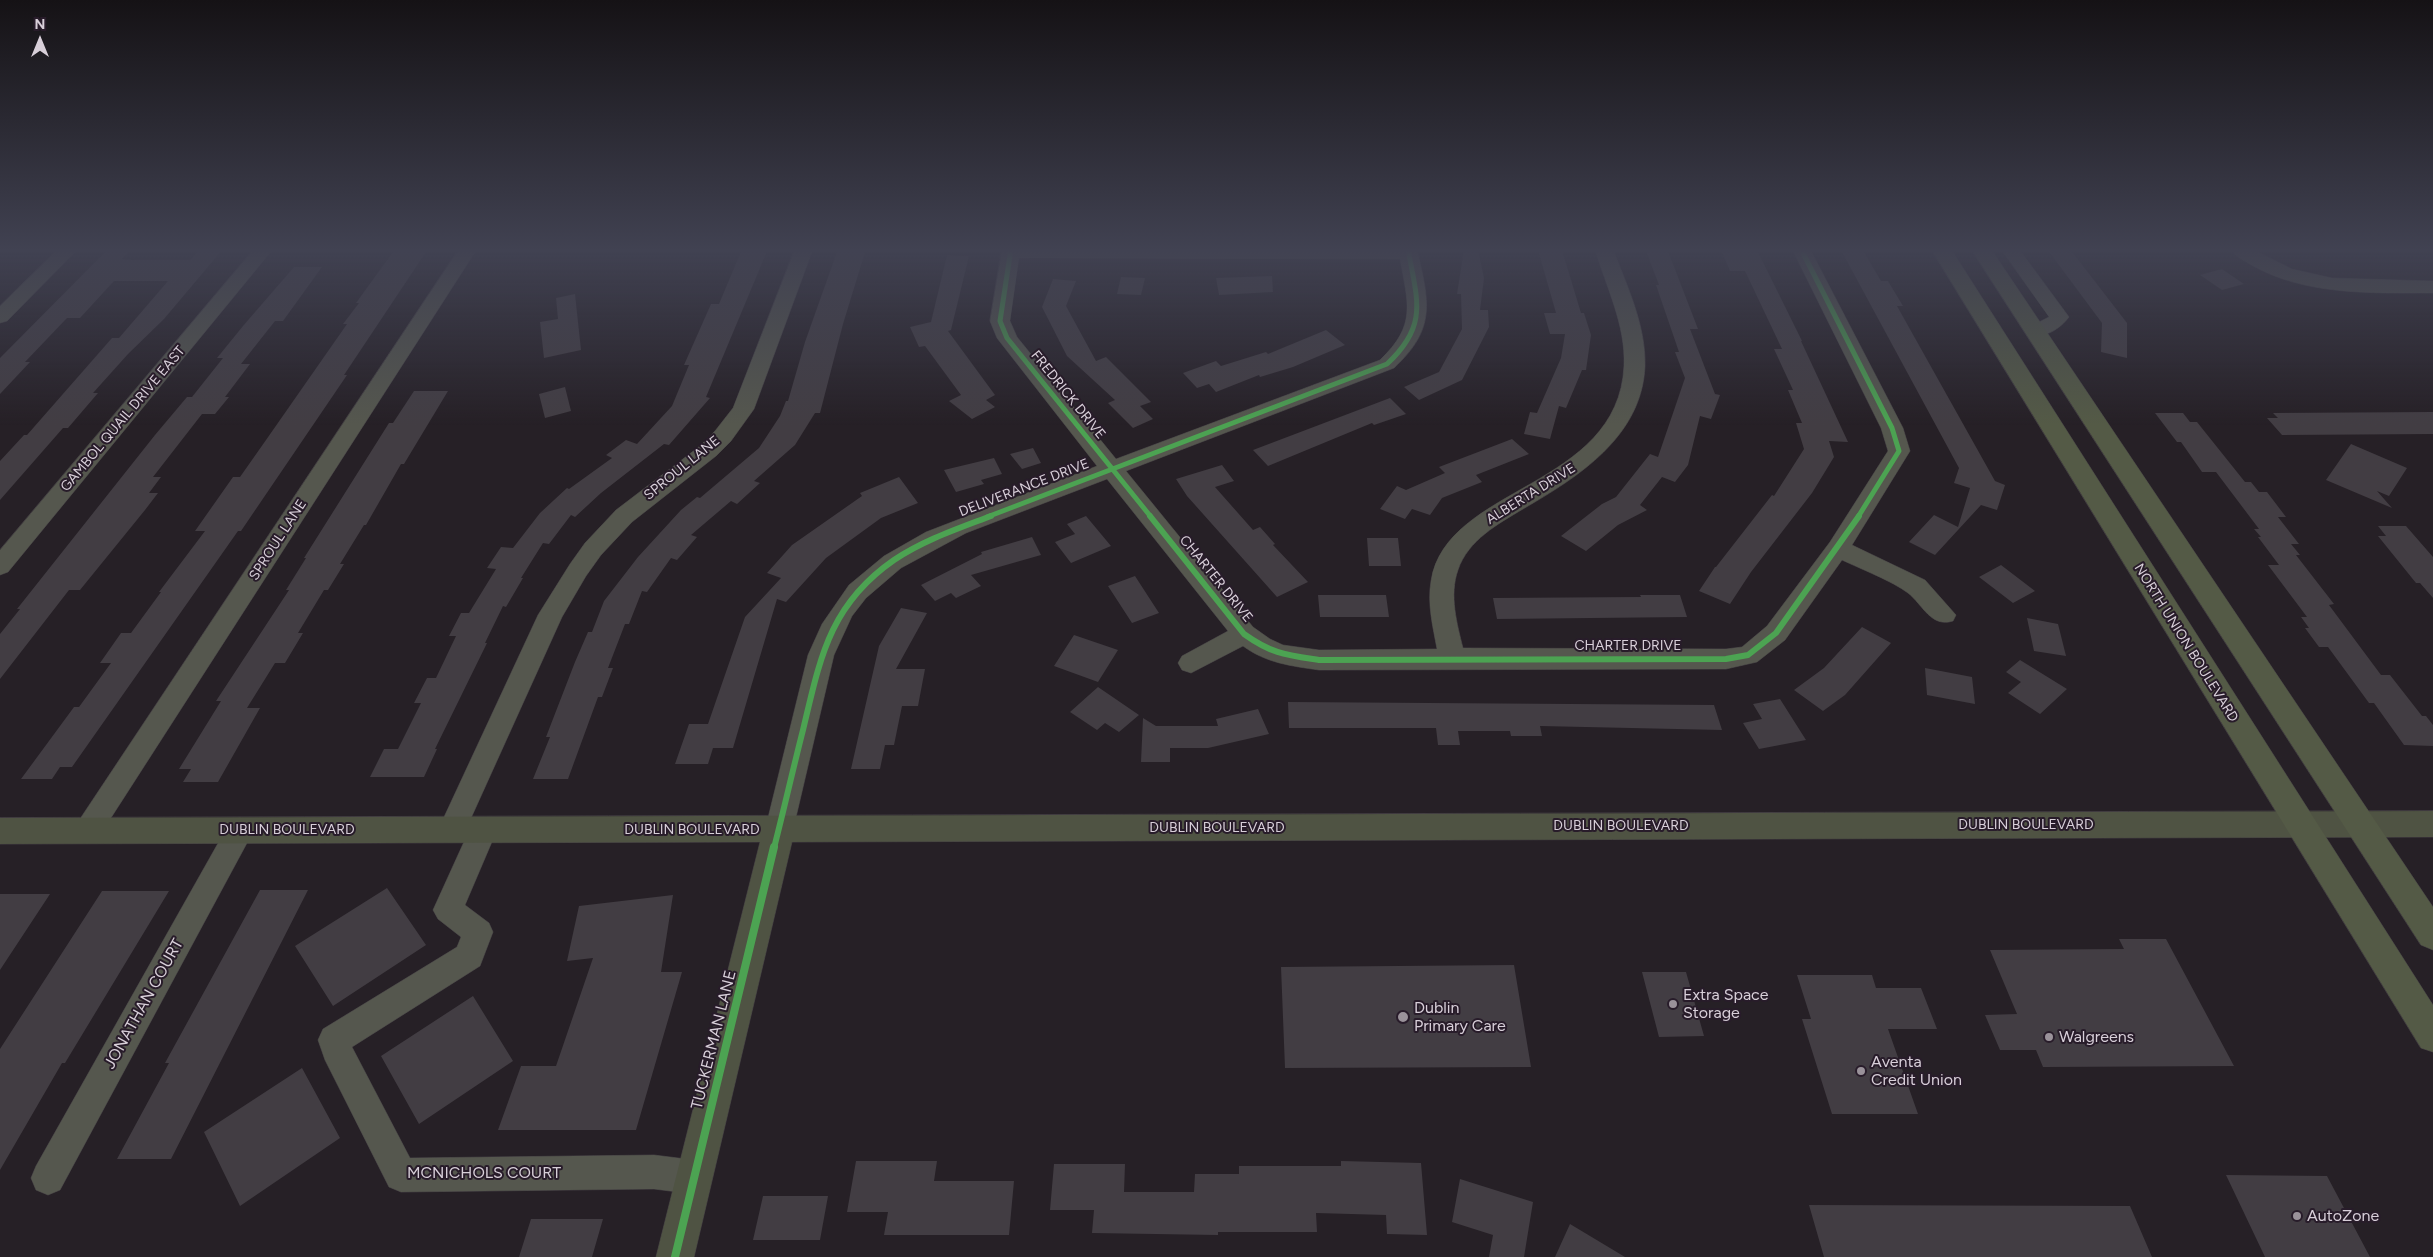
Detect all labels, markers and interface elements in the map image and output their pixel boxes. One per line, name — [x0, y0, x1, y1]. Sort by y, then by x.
north arrow — [15, 15, 65, 65]
text: N — [35, 16, 45, 33]
street label: GAMBOL QUAIL DRIVE EAST — [57, 343, 189, 495]
street label: FREDRICK DRIVE — [1027, 347, 1109, 443]
street label: SPROUL LANE — [641, 432, 723, 504]
street label: DELIVERANCE DRIVE — [957, 455, 1091, 521]
street label: ALBERTA DRIVE — [1483, 460, 1579, 528]
street label: SPROUL LANE — [246, 496, 310, 584]
street label: CHARTER DRIVE — [1176, 532, 1256, 626]
street label: NORTH UNION BOULEVARD — [2130, 561, 2242, 725]
street label: CHARTER DRIVE — [1574, 638, 1682, 654]
street label: DUBLIN BOULEVARD — [1958, 817, 2094, 833]
street label: DUBLIN BOULEVARD — [1553, 818, 1689, 834]
street label: DUBLIN BOULEVARD — [1149, 820, 1285, 836]
street label: DUBLIN BOULEVARD — [219, 822, 355, 838]
street label: DUBLIN BOULEVARD — [624, 822, 760, 838]
street label: JONATHAN COURT — [100, 936, 188, 1072]
street label: TUCKERMAN LANE — [687, 968, 741, 1112]
place label: Extra Space Storage — [1683, 985, 1768, 1023]
place label: Dublin Primary Care — [1414, 998, 1506, 1036]
marker: Extra Space Storage — [1667, 998, 1679, 1010]
marker: Dublin Primary Care — [1396, 1010, 1410, 1024]
place label: Walgreens — [2059, 1027, 2134, 1047]
marker: Walgreens — [2043, 1031, 2055, 1043]
place label: Aventa Credit Union — [1871, 1052, 1962, 1090]
marker: Aventa Credit Union — [1855, 1065, 1867, 1077]
street label: MCNICHOLS COURT — [407, 1163, 561, 1183]
place label: AutoZone — [2307, 1206, 2379, 1226]
marker: AutoZone — [2291, 1210, 2303, 1222]

